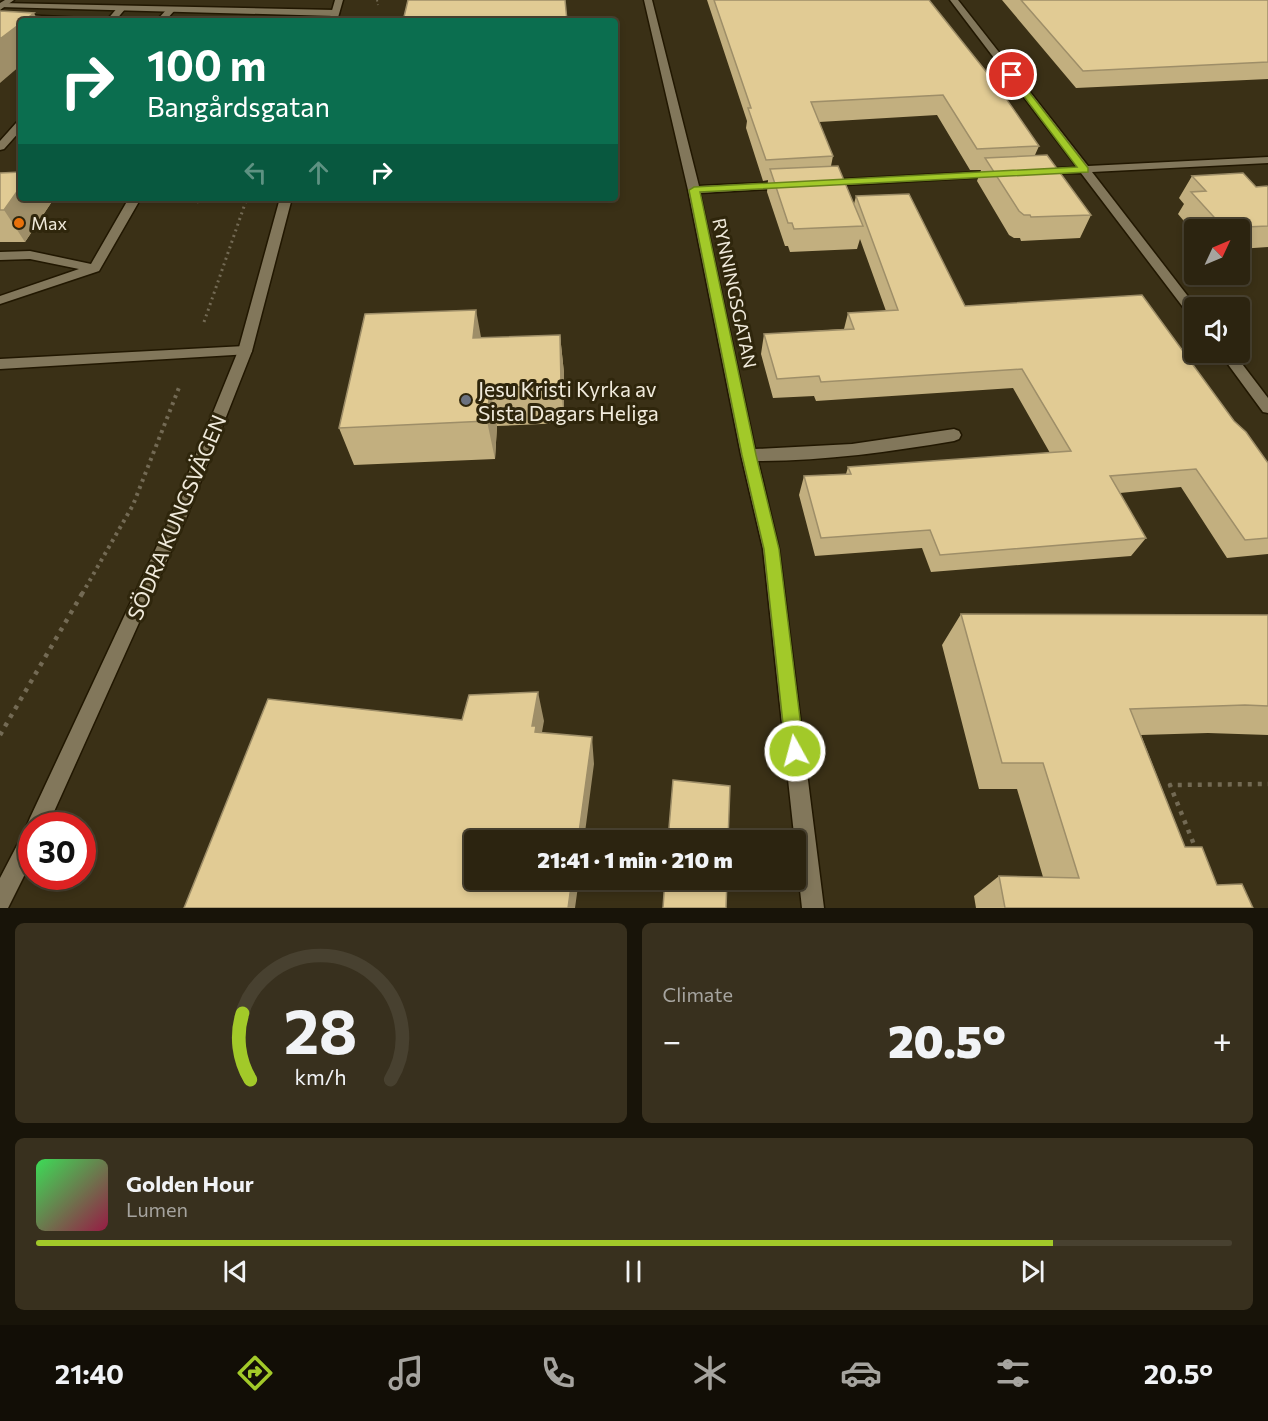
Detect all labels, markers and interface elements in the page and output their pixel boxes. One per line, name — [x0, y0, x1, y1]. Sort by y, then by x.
text: 100 m — [147, 38, 267, 90]
icon: right — [48, 42, 126, 120]
pin — [986, 49, 1037, 100]
icon: arrive — [995, 58, 1028, 91]
text: Bangårdsgatan — [147, 90, 330, 123]
icon: left — [239, 156, 272, 189]
icon: ahead — [302, 156, 335, 189]
icon: right — [365, 156, 398, 189]
place label: Max — [31, 212, 67, 234]
marker: Max — [12, 216, 26, 230]
street label: RYNNINGSGATAN — [708, 216, 762, 370]
north arrow — [1184, 219, 1250, 285]
map controls — [1184, 219, 1250, 363]
button: sound — [1184, 297, 1250, 363]
place label: Jesu Kristi Kyrka av Sista Dagars Heliga — [478, 376, 659, 425]
marker: Jesu Kristi Kyrka av Sista Dagars Heliga — [459, 393, 473, 407]
street label: SÖDRA KUNGSVÄGEN — [121, 411, 231, 623]
position arrow — [763, 719, 827, 783]
speed limit sign: 30 — [18, 812, 96, 890]
text: 21:41 · 1 min · 210 m — [537, 846, 733, 873]
text: Climate — [663, 982, 733, 1006]
text: 28 — [284, 991, 358, 1067]
text: 20.5° — [888, 1012, 1006, 1067]
text: − — [663, 1019, 681, 1060]
text: + — [1213, 1019, 1232, 1060]
text: km/h — [295, 1063, 347, 1089]
text: Golden Hour — [126, 1170, 254, 1197]
text: Lumen — [126, 1197, 188, 1221]
icon: previous — [219, 1255, 252, 1288]
icon: pause — [617, 1255, 650, 1288]
icon: next — [1016, 1255, 1049, 1288]
icon: directions — [234, 1352, 276, 1394]
icon: music — [385, 1352, 427, 1394]
icon: phone — [537, 1352, 579, 1394]
icon: climate — [689, 1352, 731, 1394]
icon: car — [840, 1352, 882, 1394]
icon: filters — [992, 1352, 1034, 1394]
text: 21:40 — [55, 1357, 124, 1390]
text: 20.5° — [1144, 1357, 1213, 1390]

